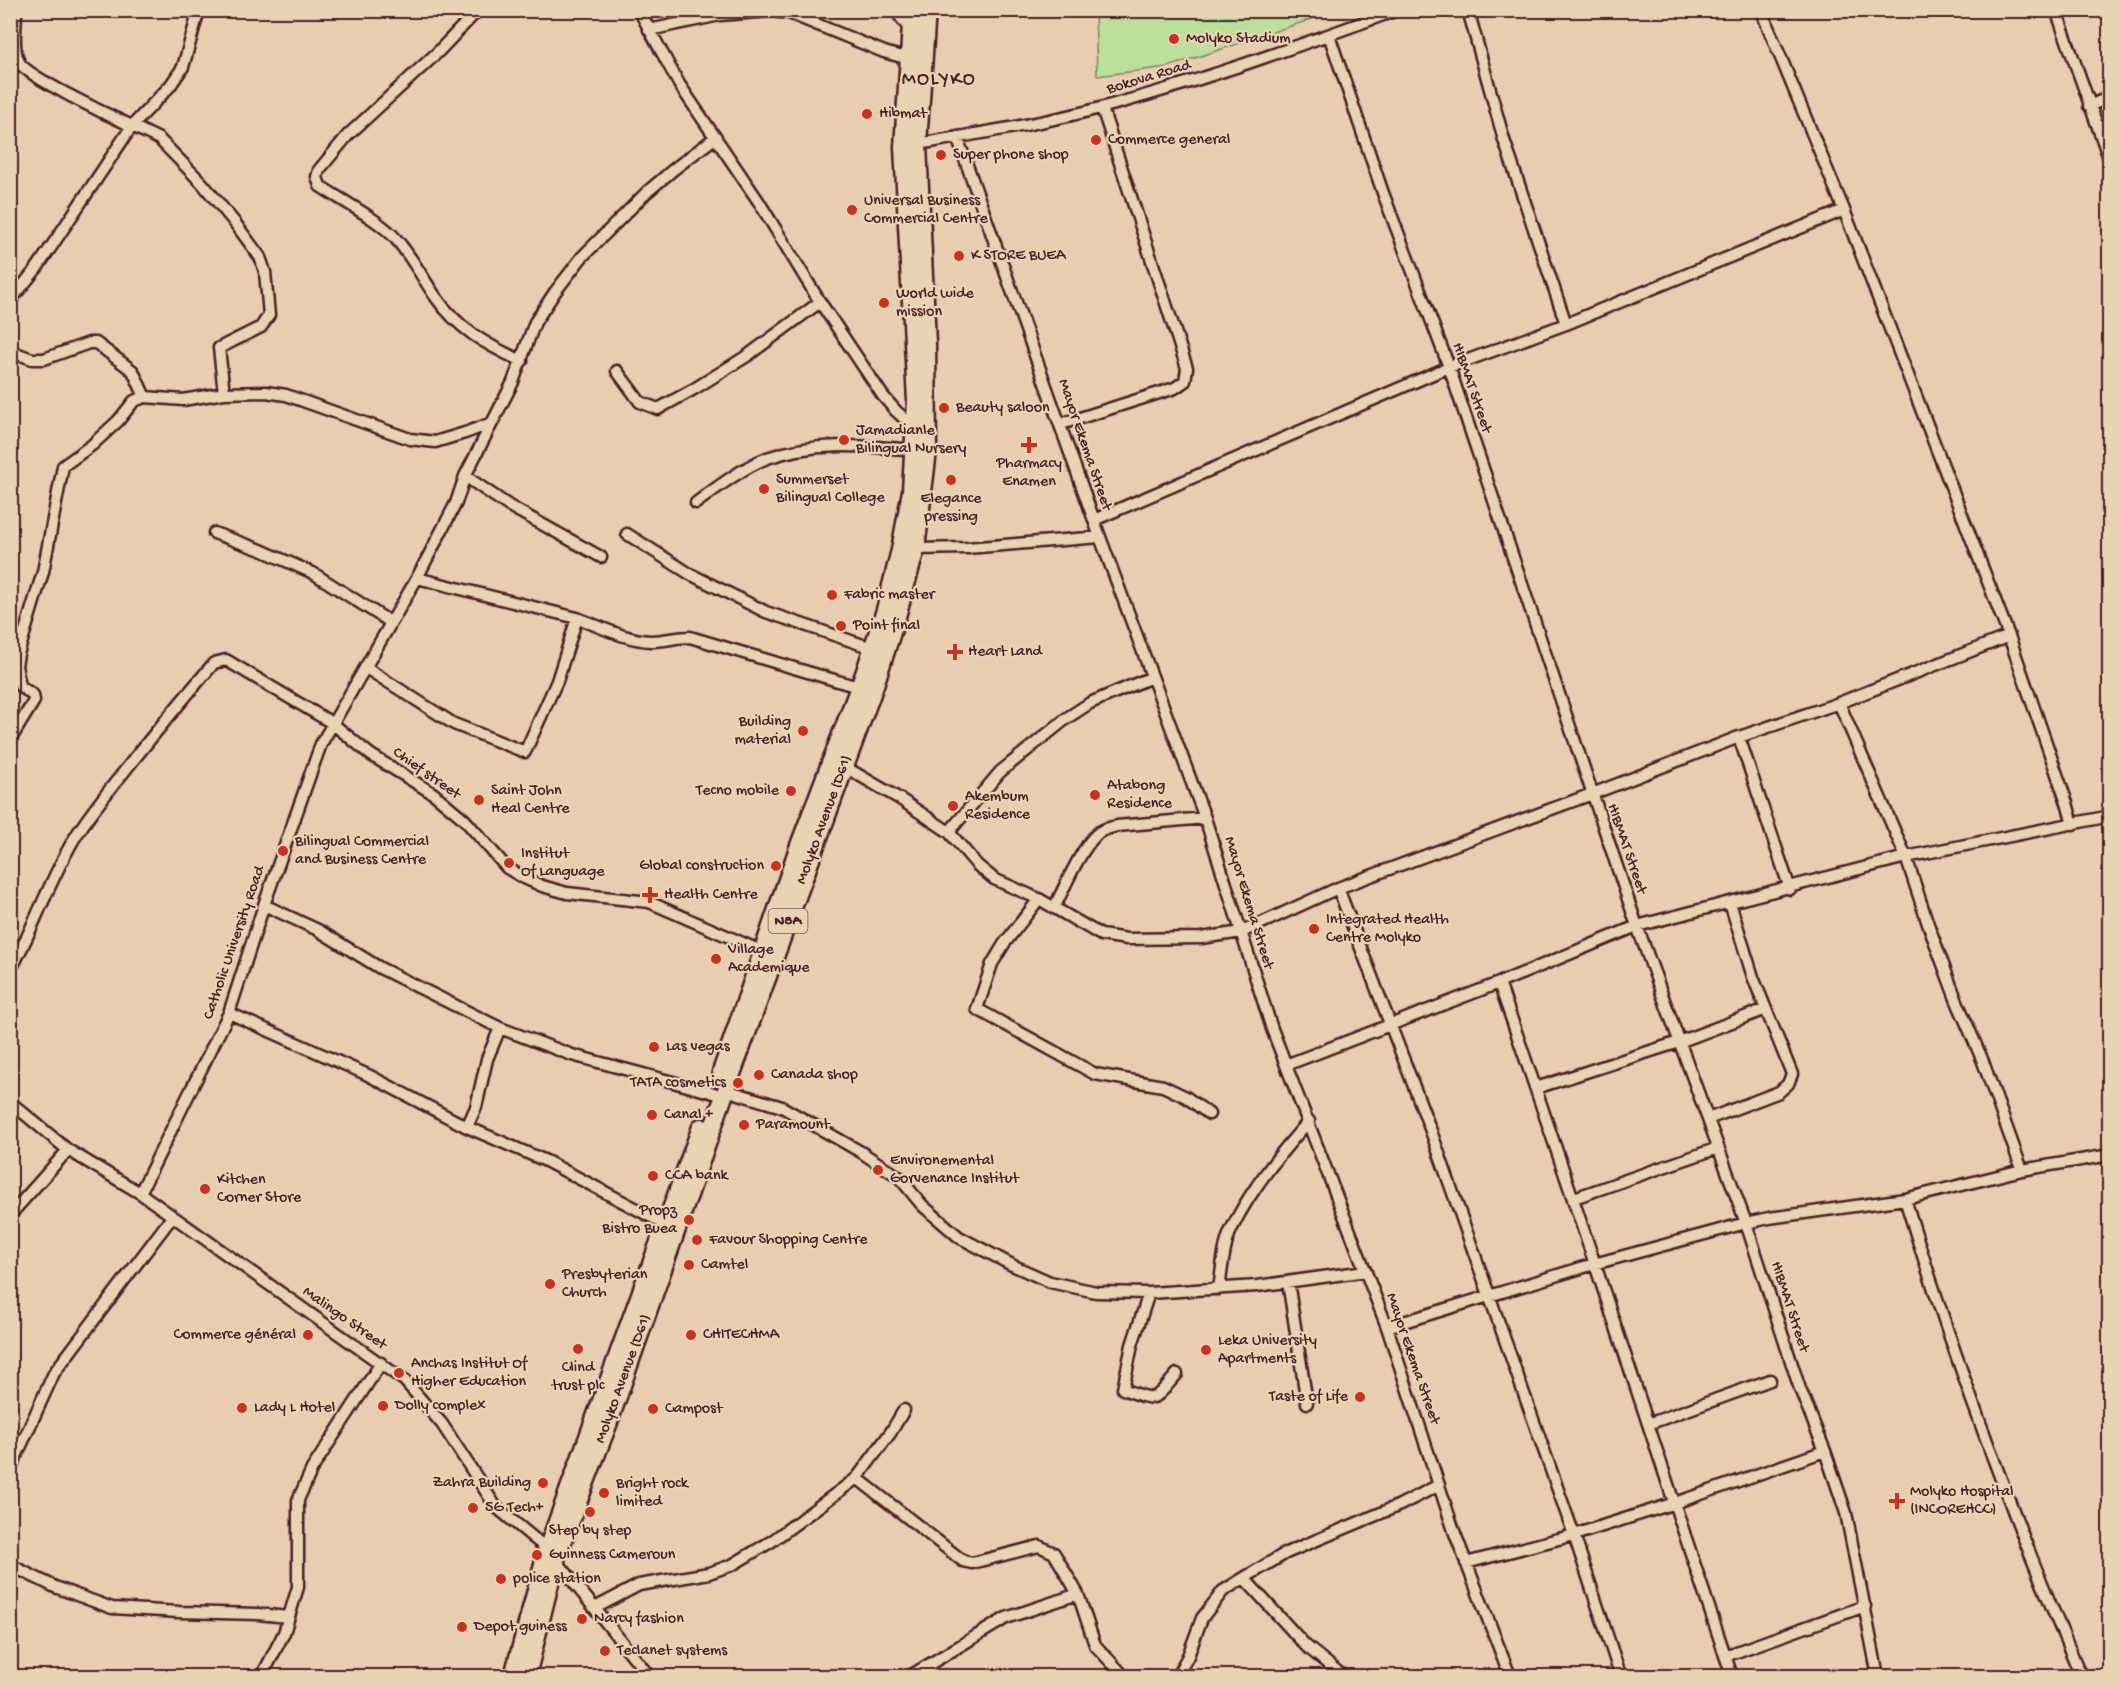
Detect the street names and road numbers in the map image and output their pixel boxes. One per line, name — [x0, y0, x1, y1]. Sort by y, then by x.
street label: Bokova Road — [1104, 56, 1195, 100]
street label: HIBMAT Street — [1447, 340, 1496, 437]
street label: Mayor Ekema Street — [1053, 377, 1116, 515]
street label: Chief street — [388, 744, 465, 805]
street label: Molyko Avenue (D61) — [793, 753, 857, 887]
street label: HIBMAT Street — [1602, 801, 1651, 898]
street label: Mayor Ekema Street — [1219, 834, 1278, 973]
street label: Catholic University Road — [200, 862, 271, 1022]
road number: N8A — [768, 909, 808, 933]
street label: HIBMAT Street — [1765, 1259, 1813, 1356]
street label: Malingo Street — [298, 1283, 391, 1356]
street label: Mayor Ekema Street — [1381, 1291, 1444, 1429]
street label: Molyko Avenue (D61) — [592, 1312, 656, 1446]

